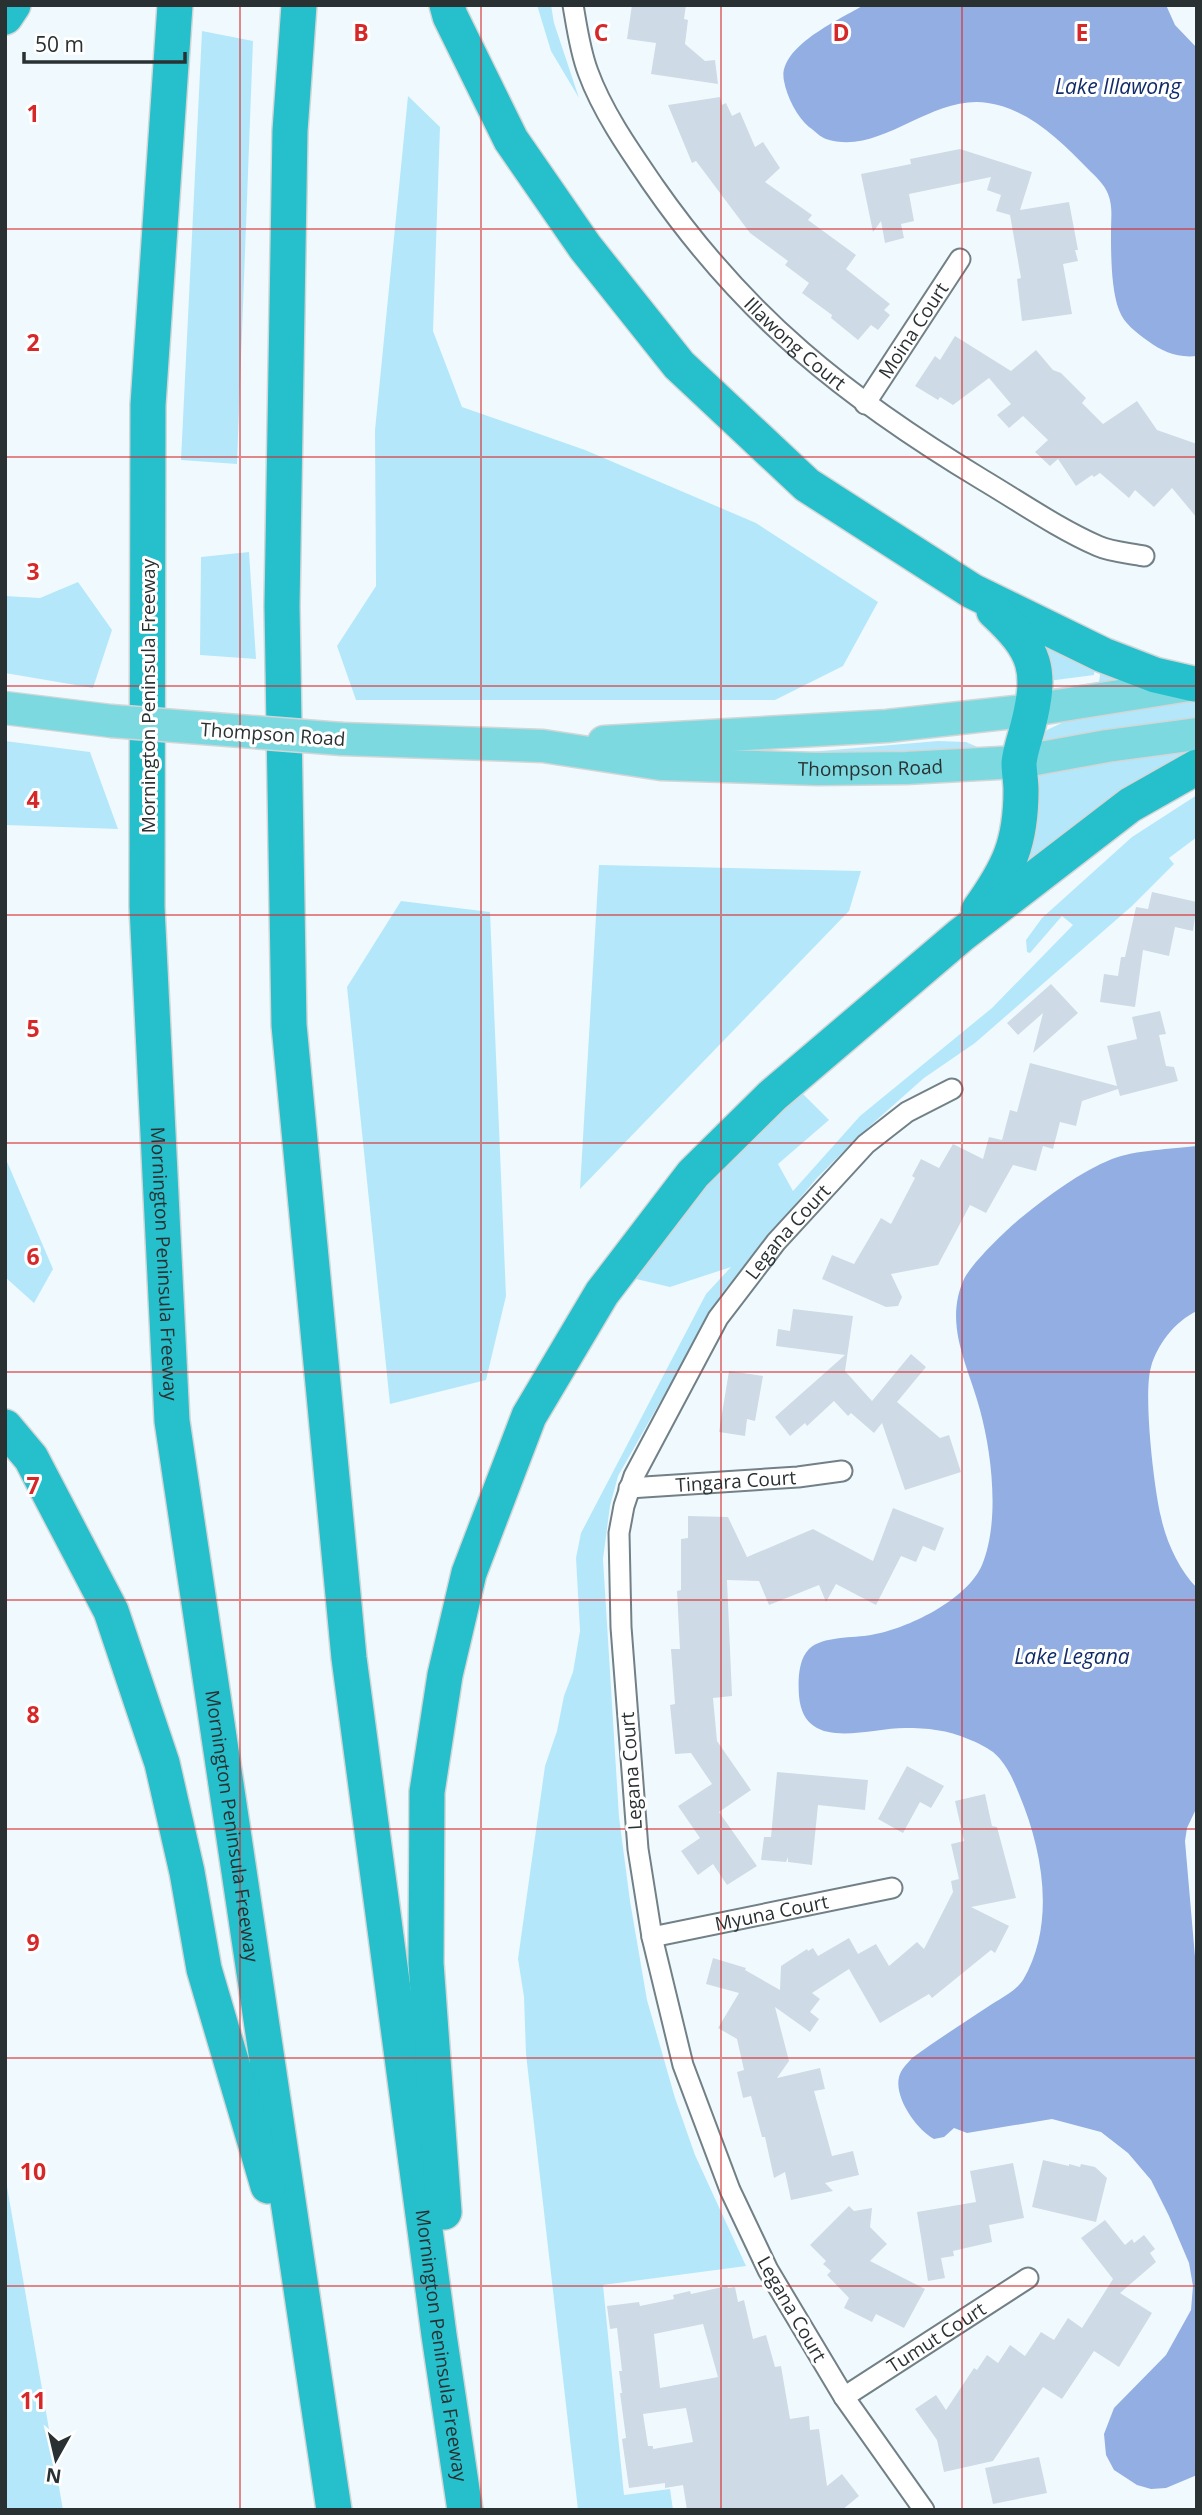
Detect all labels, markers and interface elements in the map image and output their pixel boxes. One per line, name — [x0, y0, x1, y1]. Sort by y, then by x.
text: B — [353, 16, 369, 48]
text: C — [594, 16, 608, 48]
text: D — [832, 16, 850, 48]
text: E — [1076, 16, 1088, 48]
scale bar — [24, 21, 186, 65]
text: 50 m — [35, 30, 84, 58]
water label: Lake Illawong — [1055, 72, 1182, 100]
text: 1 — [26, 97, 40, 129]
street label: Moina Court — [872, 277, 954, 384]
street label: Illawong Court — [738, 291, 851, 396]
text: 2 — [26, 326, 40, 358]
text: 3 — [26, 555, 40, 587]
street label: Mornington Peninsula Freeway — [135, 558, 161, 833]
street label: Thompson Road — [200, 716, 346, 752]
street label: Thompson Road — [797, 753, 944, 782]
text: 4 — [26, 783, 40, 815]
text: 5 — [26, 1012, 40, 1044]
street label: Mornington Peninsula Freeway — [145, 1126, 184, 1402]
street label: Legana Court — [739, 1178, 836, 1285]
text: 6 — [26, 1240, 40, 1272]
street label: Tingara Court — [675, 1464, 797, 1498]
text: 7 — [26, 1469, 40, 1501]
water label: Lake Legana — [1014, 1642, 1130, 1670]
street label: Mornington Peninsula Freeway — [199, 1688, 265, 1964]
text: 8 — [26, 1698, 40, 1730]
street label: Legana Court — [614, 1711, 648, 1831]
street label: Myuna Court — [713, 1888, 831, 1937]
text: 9 — [26, 1926, 40, 1958]
text: 10 — [20, 2155, 46, 2187]
street label: Mornington Peninsula Freeway — [409, 2208, 474, 2484]
street label: Legana Court — [751, 2251, 833, 2367]
street label: Tumut Court — [882, 2296, 991, 2379]
text: 11 — [20, 2384, 46, 2416]
north arrow — [21, 2424, 91, 2494]
text: N — [44, 2462, 63, 2490]

